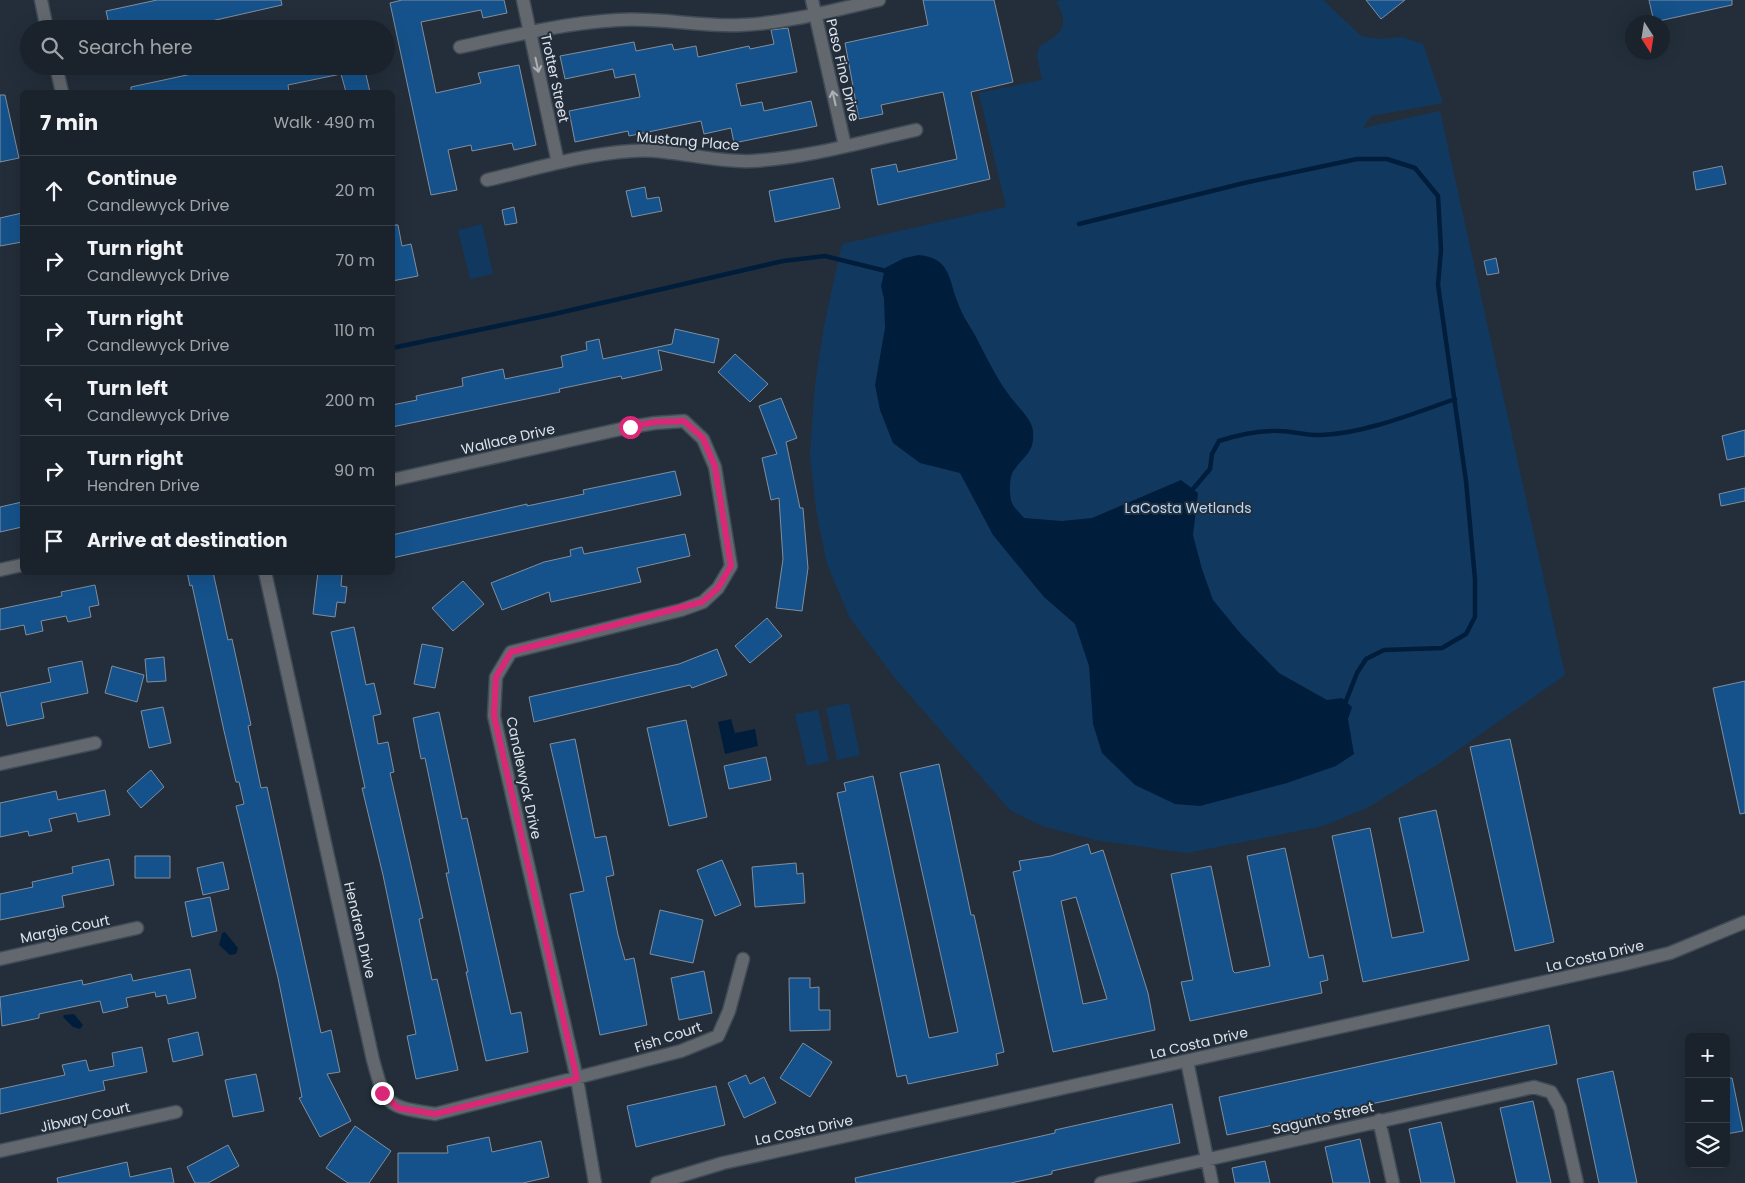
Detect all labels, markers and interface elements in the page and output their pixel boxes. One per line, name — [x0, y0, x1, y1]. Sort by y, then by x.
north arrow — [1625, 15, 1670, 60]
street label: Paso Fino Drive — [821, 17, 865, 124]
search box — [20, 20, 395, 75]
street label: Trotter Street — [536, 32, 574, 124]
icon: search — [38, 34, 66, 62]
text: Search here — [78, 34, 192, 61]
one-way arrow — [533, 56, 542, 72]
one-way arrow — [829, 91, 838, 107]
text: 7 min — [40, 108, 98, 137]
text: Walk · 490 m — [274, 111, 375, 134]
street label: Mustang Place — [636, 127, 741, 155]
text: Continue — [87, 165, 177, 192]
icon: ahead — [40, 177, 68, 205]
text: 20 m — [335, 179, 375, 202]
text: Candlewyck Drive — [87, 194, 230, 217]
text: Turn right — [87, 235, 183, 262]
icon: right — [40, 247, 68, 275]
text: 70 m — [335, 249, 375, 272]
text: Candlewyck Drive — [87, 264, 230, 287]
text: Turn right — [87, 305, 183, 332]
icon: right — [40, 317, 68, 345]
text: 110 m — [334, 319, 375, 342]
text: Candlewyck Drive — [87, 334, 230, 357]
text: Turn left — [87, 375, 168, 402]
icon: left — [40, 387, 68, 415]
text: 200 m — [325, 389, 375, 412]
text: Candlewyck Drive — [87, 404, 230, 427]
route start — [619, 416, 642, 439]
street label: Wallace Drive — [459, 418, 557, 459]
text: Turn right — [87, 445, 183, 472]
icon: right — [40, 457, 68, 485]
text: 90 m — [334, 459, 375, 482]
text: Hendren Drive — [87, 474, 200, 497]
park label: LaCosta Wetlands — [1125, 498, 1251, 518]
icon: arrive — [40, 527, 68, 555]
text: Arrive at destination — [87, 527, 288, 554]
street label: Candlewyck Drive — [501, 715, 547, 841]
street label: Hendren Drive — [339, 880, 381, 981]
street label: Margie Court — [18, 910, 112, 948]
street label: La Costa Drive — [1544, 935, 1646, 977]
street label: Fish Court — [632, 1017, 704, 1057]
street label: La Costa Drive — [1148, 1022, 1250, 1064]
map controls — [1685, 1033, 1730, 1168]
button: + — [1685, 1033, 1730, 1078]
button: − — [1685, 1078, 1730, 1123]
route end — [371, 1082, 394, 1105]
street label: Jibway Court — [38, 1097, 132, 1137]
street label: Sagunto Street — [1270, 1097, 1376, 1139]
street label: La Costa Drive — [753, 1110, 855, 1150]
button: layers — [1685, 1123, 1730, 1168]

